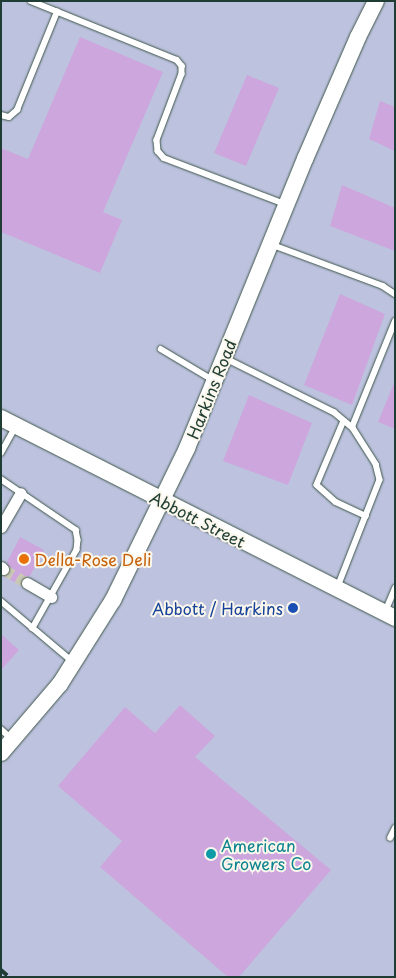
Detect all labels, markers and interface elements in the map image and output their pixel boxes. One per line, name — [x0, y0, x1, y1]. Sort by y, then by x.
street label: Harkins Road — [182, 337, 240, 441]
street label: Abbott Street — [147, 487, 249, 551]
place label: Della-Rose Deli — [34, 549, 151, 569]
marker: Della-Rose Deli — [18, 553, 30, 565]
place label: Abbott / Harkins — [152, 598, 283, 618]
marker: Abbott / Harkins — [287, 602, 299, 614]
place label: American Growers Co — [221, 835, 310, 873]
marker: American Growers Co — [205, 848, 217, 860]

